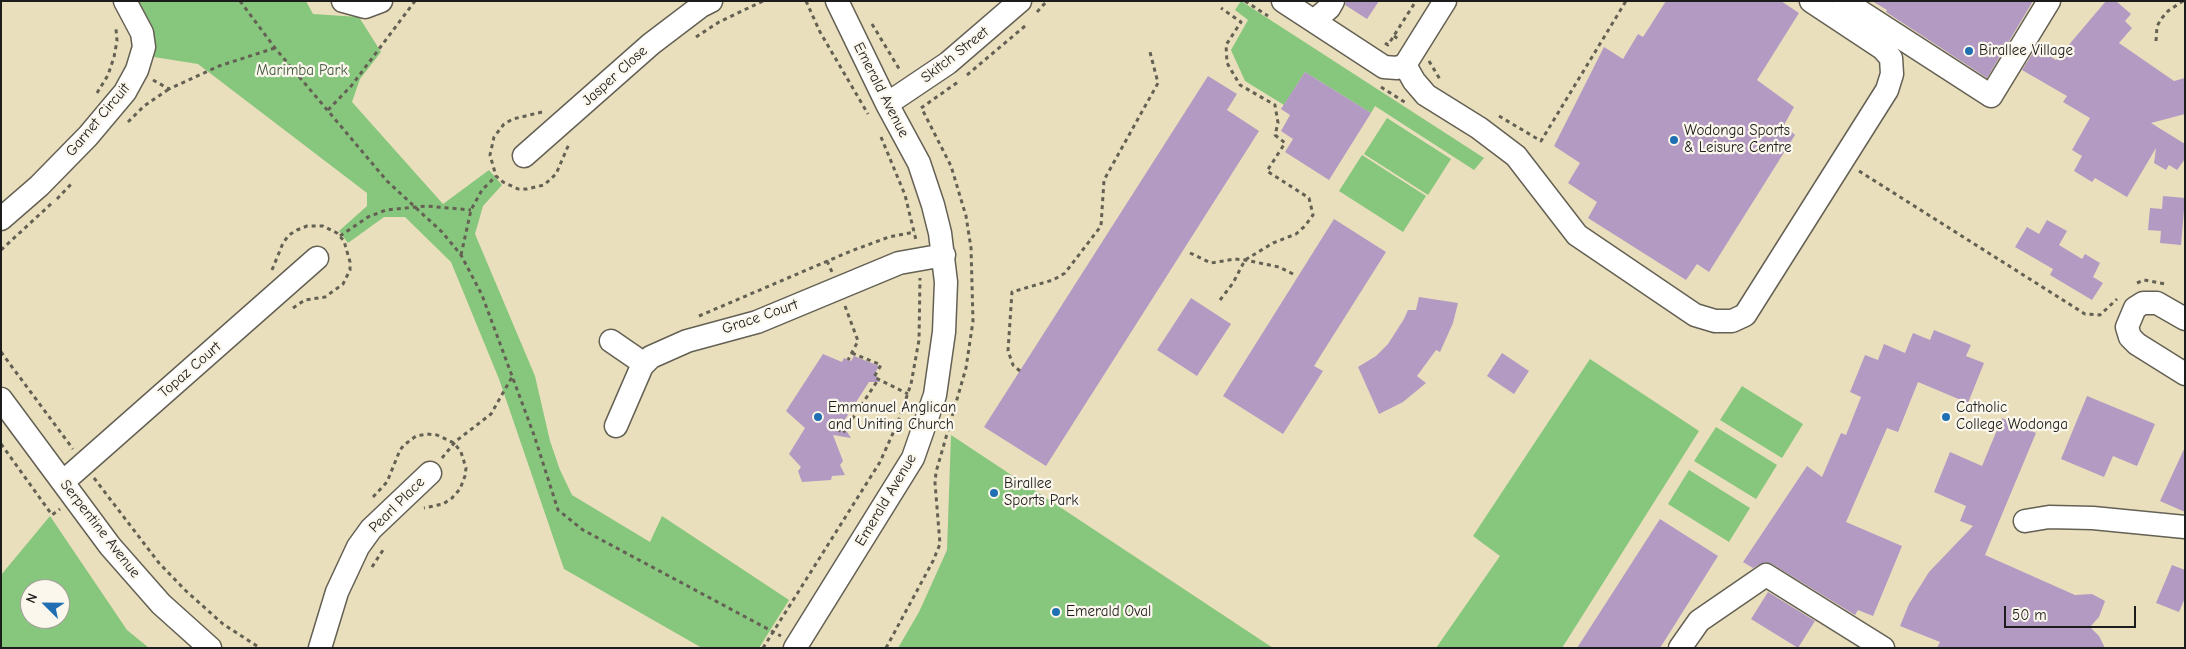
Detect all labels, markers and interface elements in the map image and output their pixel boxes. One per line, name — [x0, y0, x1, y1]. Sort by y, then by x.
street label: Skitch Street — [918, 23, 992, 87]
street label: Emerald Avenue — [849, 39, 913, 141]
street label: Jasper Close — [579, 42, 651, 110]
place label: Birallee Village — [1979, 42, 2073, 60]
marker: Birallee Village — [1963, 45, 1975, 57]
park label: Marimba Park — [256, 62, 348, 80]
street label: Garnet Circuit — [62, 80, 134, 160]
place label: Wodonga Sports & Leisure Centre — [1684, 122, 1791, 157]
marker: Wodonga Sports & Leisure Centre — [1668, 134, 1680, 146]
street label: Grace Court — [720, 296, 800, 338]
street label: Topaz Court — [155, 338, 225, 402]
place label: Emmanuel Anglican and Uniting Church — [828, 399, 956, 434]
place label: Catholic College Wodonga — [1956, 399, 2068, 434]
marker: Emmanuel Anglican and Uniting Church — [812, 411, 824, 423]
marker: Catholic College Wodonga — [1940, 411, 1952, 423]
street label: Emerald Avenue — [851, 451, 921, 549]
street label: Pearl Place — [365, 473, 429, 537]
place label: Birallee Sports Park — [1004, 475, 1078, 510]
street label: Serpentine Avenue — [56, 476, 144, 582]
marker: Birallee Sports Park — [988, 487, 1000, 499]
north arrow — [20, 579, 70, 629]
text: N — [22, 591, 41, 606]
scale bar — [2006, 596, 2138, 628]
place label: Emerald Oval — [1066, 603, 1151, 621]
marker: Emerald Oval — [1050, 606, 1062, 618]
text: 50 m — [2012, 606, 2047, 624]

